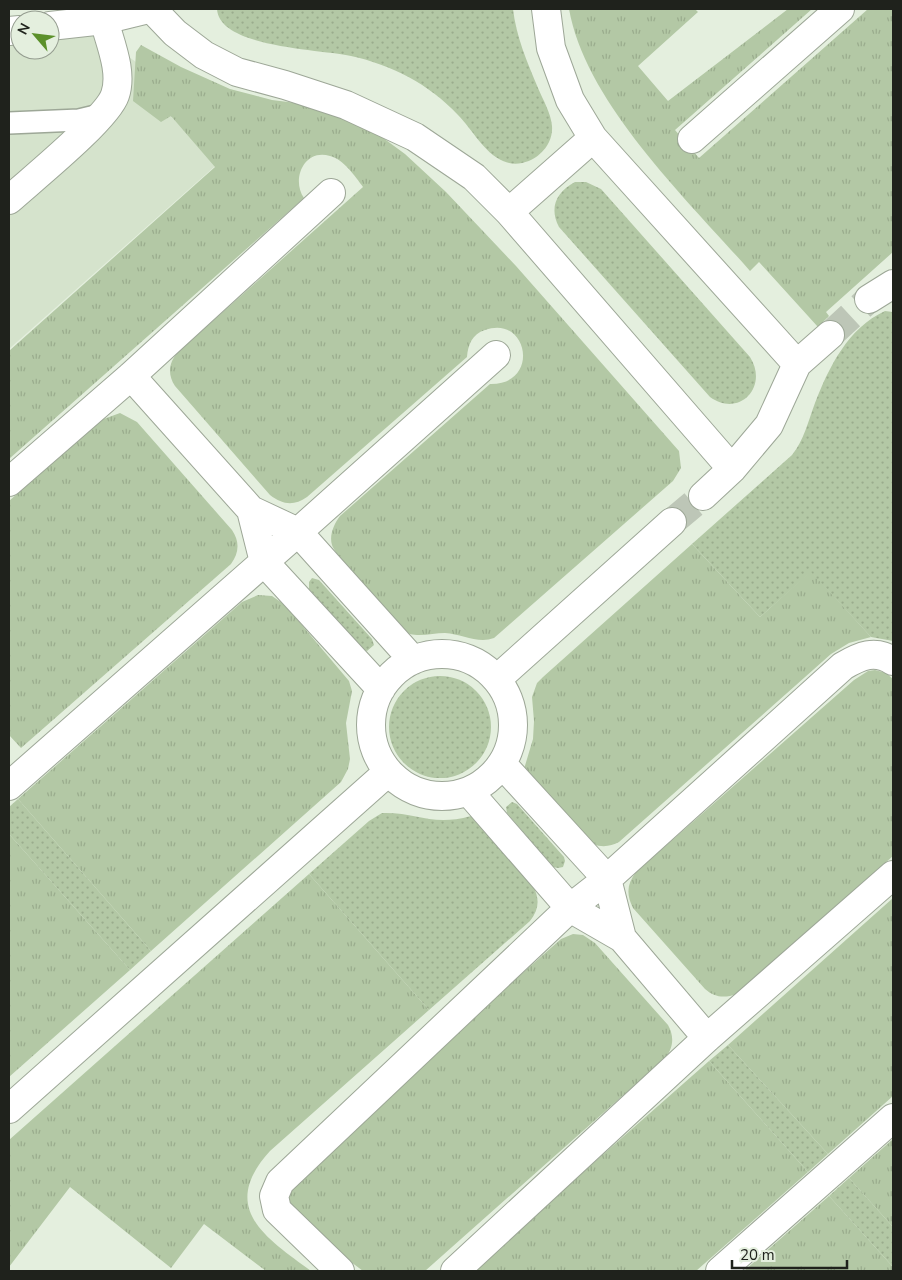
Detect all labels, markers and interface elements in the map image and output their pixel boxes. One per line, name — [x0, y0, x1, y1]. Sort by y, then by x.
north arrow — [10, 10, 60, 60]
text: N — [13, 20, 35, 38]
scale bar — [732, 1238, 847, 1270]
text: 20 m — [740, 1245, 775, 1265]

